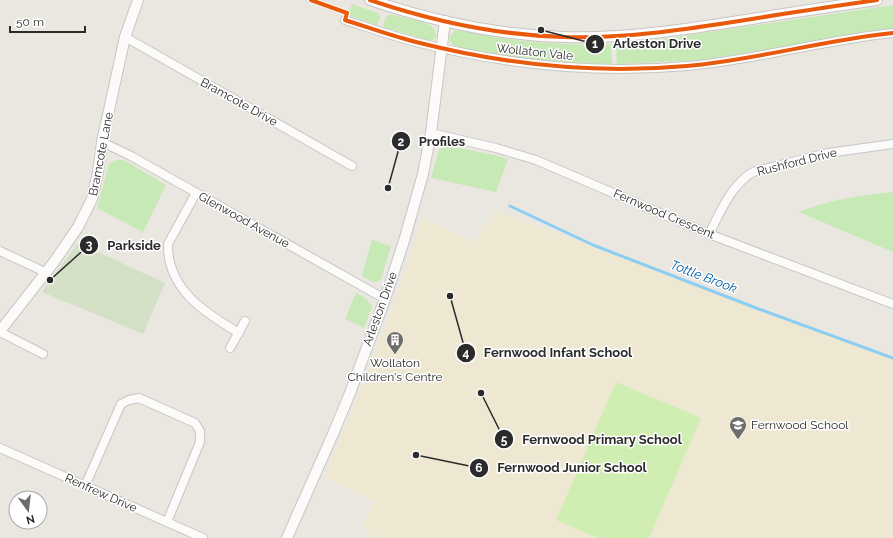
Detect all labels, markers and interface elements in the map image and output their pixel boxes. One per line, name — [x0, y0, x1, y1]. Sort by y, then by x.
scale bar — [10, 8, 85, 34]
text: 50 m — [16, 15, 44, 29]
callout: Arleston Drive — [585, 31, 709, 56]
text: Arleston Drive — [613, 36, 701, 51]
text: 1 — [592, 37, 598, 51]
street label: Wollaton Vale — [496, 41, 574, 63]
street label: Bramcote Drive — [198, 75, 280, 129]
street label: Bramcote Lane — [86, 111, 116, 197]
callout: Profiles — [391, 129, 474, 154]
text: Profiles — [419, 134, 466, 149]
text: 2 — [398, 135, 405, 149]
street label: Rushford Drive — [756, 145, 838, 179]
street label: Fernwood Crescent — [611, 186, 717, 242]
street label: Glenwood Avenue — [196, 189, 292, 251]
callout: Parkside — [79, 233, 169, 258]
text: 3 — [86, 238, 93, 252]
text: Parkside — [107, 238, 161, 253]
water label: Tottle Brook — [668, 257, 739, 296]
street label: Arleston Drive — [360, 270, 400, 348]
building icon: Wollaton Children's Centre — [385, 330, 405, 355]
callout: Fernwood Infant School — [456, 340, 641, 365]
text: Fernwood Infant School — [484, 345, 633, 360]
text: 4 — [463, 346, 470, 360]
place label: Wollaton Children's Centre — [348, 356, 442, 384]
school or university icon: Fernwood School — [728, 415, 748, 440]
place label: Fernwood School — [751, 418, 849, 432]
callout: Fernwood Primary School — [494, 427, 690, 452]
text: Fernwood Primary School — [522, 432, 683, 447]
text: 5 — [501, 433, 508, 447]
callout: Fernwood Junior School — [469, 455, 655, 480]
text: Fernwood Junior School — [497, 460, 648, 475]
text: 6 — [475, 461, 483, 475]
street label: Renfrew Drive — [63, 471, 139, 515]
north arrow — [8, 490, 48, 530]
text: N — [25, 512, 36, 527]

